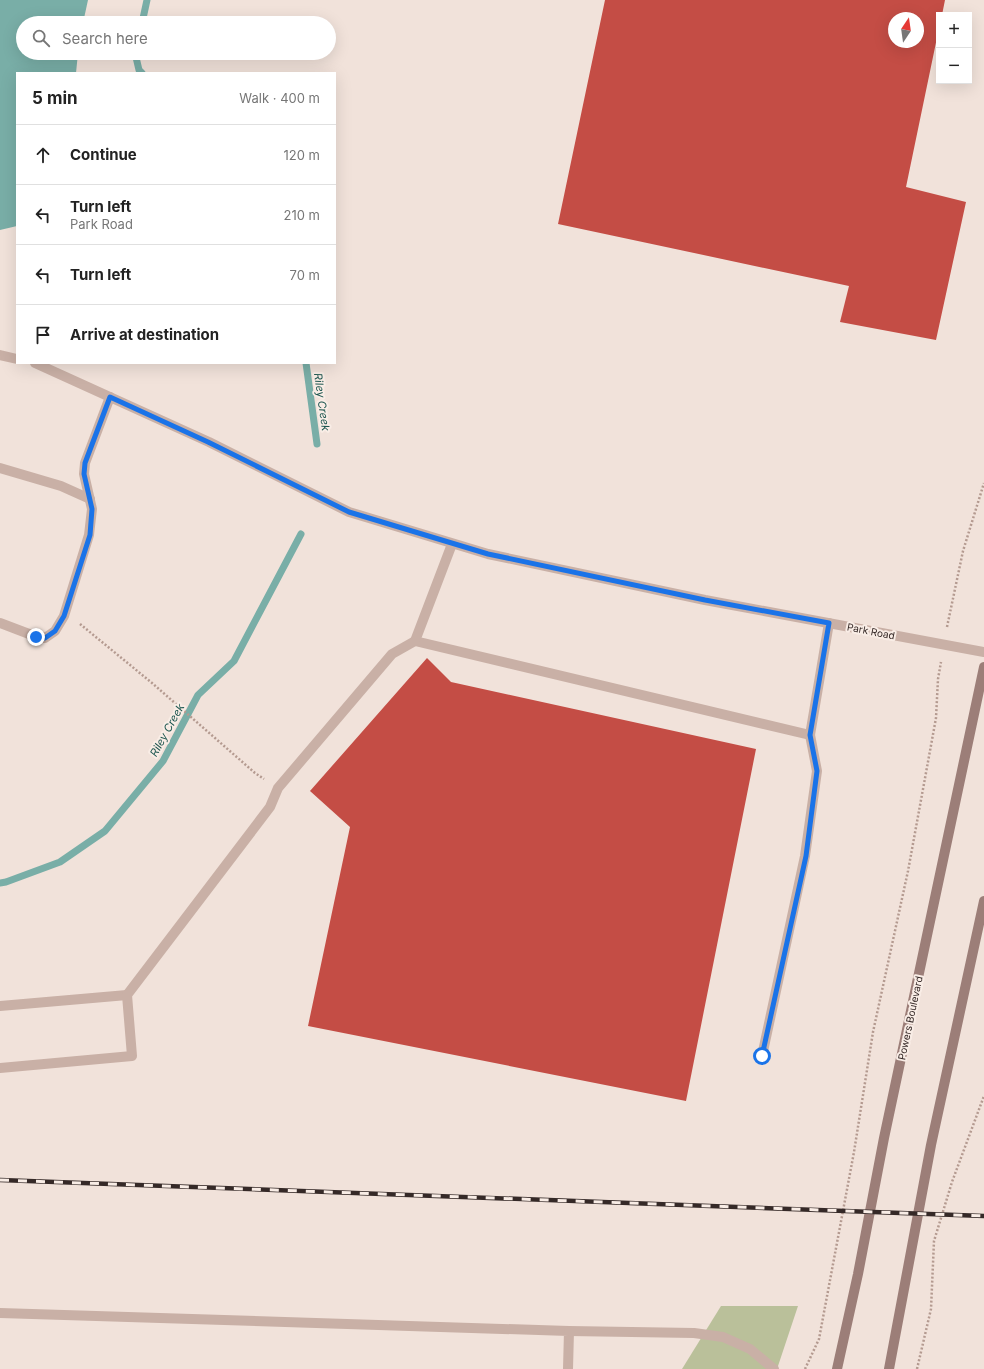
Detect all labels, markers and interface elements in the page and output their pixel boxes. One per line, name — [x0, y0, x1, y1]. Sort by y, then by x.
north arrow — [888, 12, 924, 48]
map controls — [936, 12, 972, 84]
button: + — [936, 12, 972, 48]
search box — [16, 16, 336, 60]
icon: search — [30, 27, 52, 49]
text: Search here — [62, 29, 148, 48]
button: − — [936, 48, 972, 84]
text: 5 min — [32, 88, 78, 108]
text: Walk · 400 m — [239, 90, 320, 106]
icon: ahead — [32, 144, 54, 166]
text: Continue — [70, 145, 137, 164]
text: 120 m — [284, 147, 320, 163]
text: Turn left — [70, 197, 131, 216]
icon: left — [32, 204, 54, 226]
text: 210 m — [284, 207, 320, 223]
text: Park Road — [70, 216, 133, 232]
icon: left — [32, 264, 54, 286]
text: Turn left — [70, 265, 131, 284]
text: 70 m — [290, 267, 320, 283]
icon: arrive — [32, 324, 54, 346]
text: Arrive at destination — [70, 325, 219, 344]
water label: Riley Creek — [311, 372, 333, 433]
street label: Park Road — [846, 620, 896, 642]
route end — [27, 628, 45, 646]
water label: Riley Creek — [147, 700, 188, 759]
street label: Powers Boulevard — [895, 975, 925, 1061]
route start — [753, 1047, 771, 1065]

